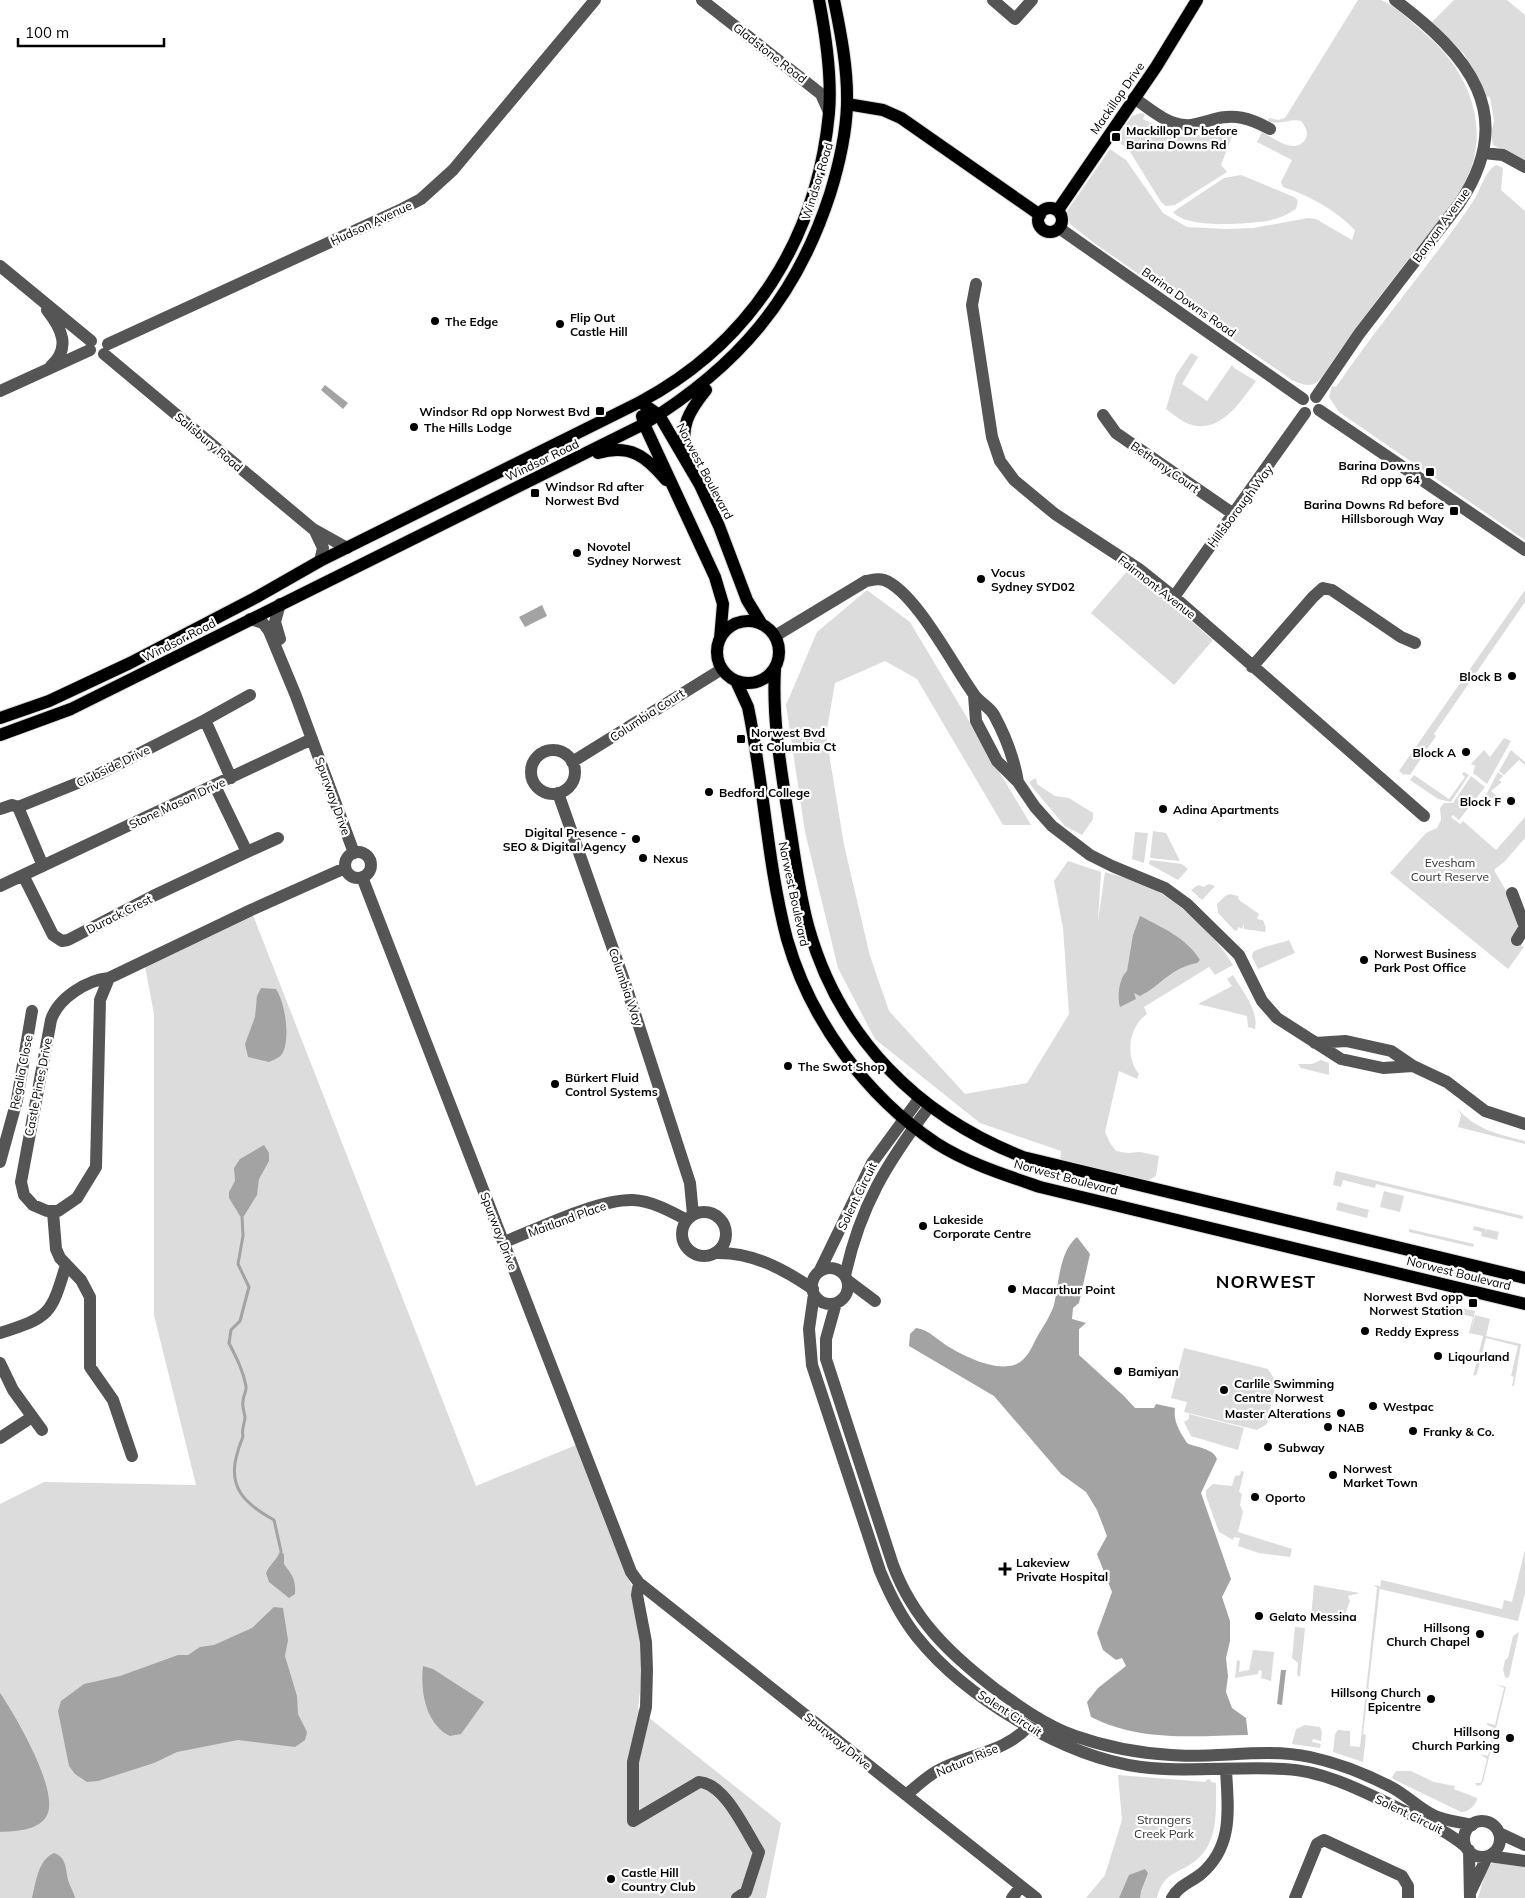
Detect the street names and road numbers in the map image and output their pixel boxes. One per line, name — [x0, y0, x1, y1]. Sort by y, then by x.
street label: Gladstone Road — [730, 20, 810, 86]
street label: Mackillop Drive — [1087, 59, 1147, 137]
street label: Windsor Road — [798, 140, 836, 222]
street label: Banyan Avenue — [1409, 185, 1473, 265]
street label: Hudson Avenue — [328, 198, 414, 248]
street label: Barina Downs Road — [1139, 264, 1239, 340]
street label: Salisbury Road — [172, 409, 246, 475]
street label: Norwest Boulevard — [673, 420, 737, 522]
street label: Windsor Road — [503, 436, 581, 484]
street label: Bethany Court — [1128, 438, 1202, 496]
street label: Hillsborough Way — [1204, 461, 1276, 550]
street label: Fairmont Avenue — [1115, 552, 1199, 622]
street label: Windsor Road — [140, 615, 218, 665]
street label: Columbia Court — [607, 685, 687, 745]
street label: Clubside Drive — [74, 742, 152, 790]
street label: Spurway Drive — [312, 755, 354, 837]
street label: Stone Mason Drive — [126, 774, 228, 832]
street label: Norwest Boulevard — [776, 840, 812, 948]
street label: Durack Crest — [84, 891, 154, 937]
street label: Columbia Way — [606, 946, 647, 1029]
street label: Regalia Close — [6, 1033, 36, 1111]
street label: Castle Pines Drive — [21, 1036, 55, 1138]
street label: Norwest Boulevard — [1012, 1156, 1120, 1198]
street label: Solent Circuit — [834, 1160, 880, 1232]
street label: Spurway Drive — [477, 1190, 521, 1272]
street label: Maitland Place — [526, 1198, 608, 1240]
street label: Norwest Boulevard — [1405, 1253, 1513, 1293]
street label: Solent Circuit — [975, 1687, 1045, 1739]
street label: Spurway Drive — [801, 1709, 875, 1773]
street label: Natura Rise — [934, 1740, 1000, 1780]
street label: Solent Circuit — [1373, 1791, 1445, 1837]

